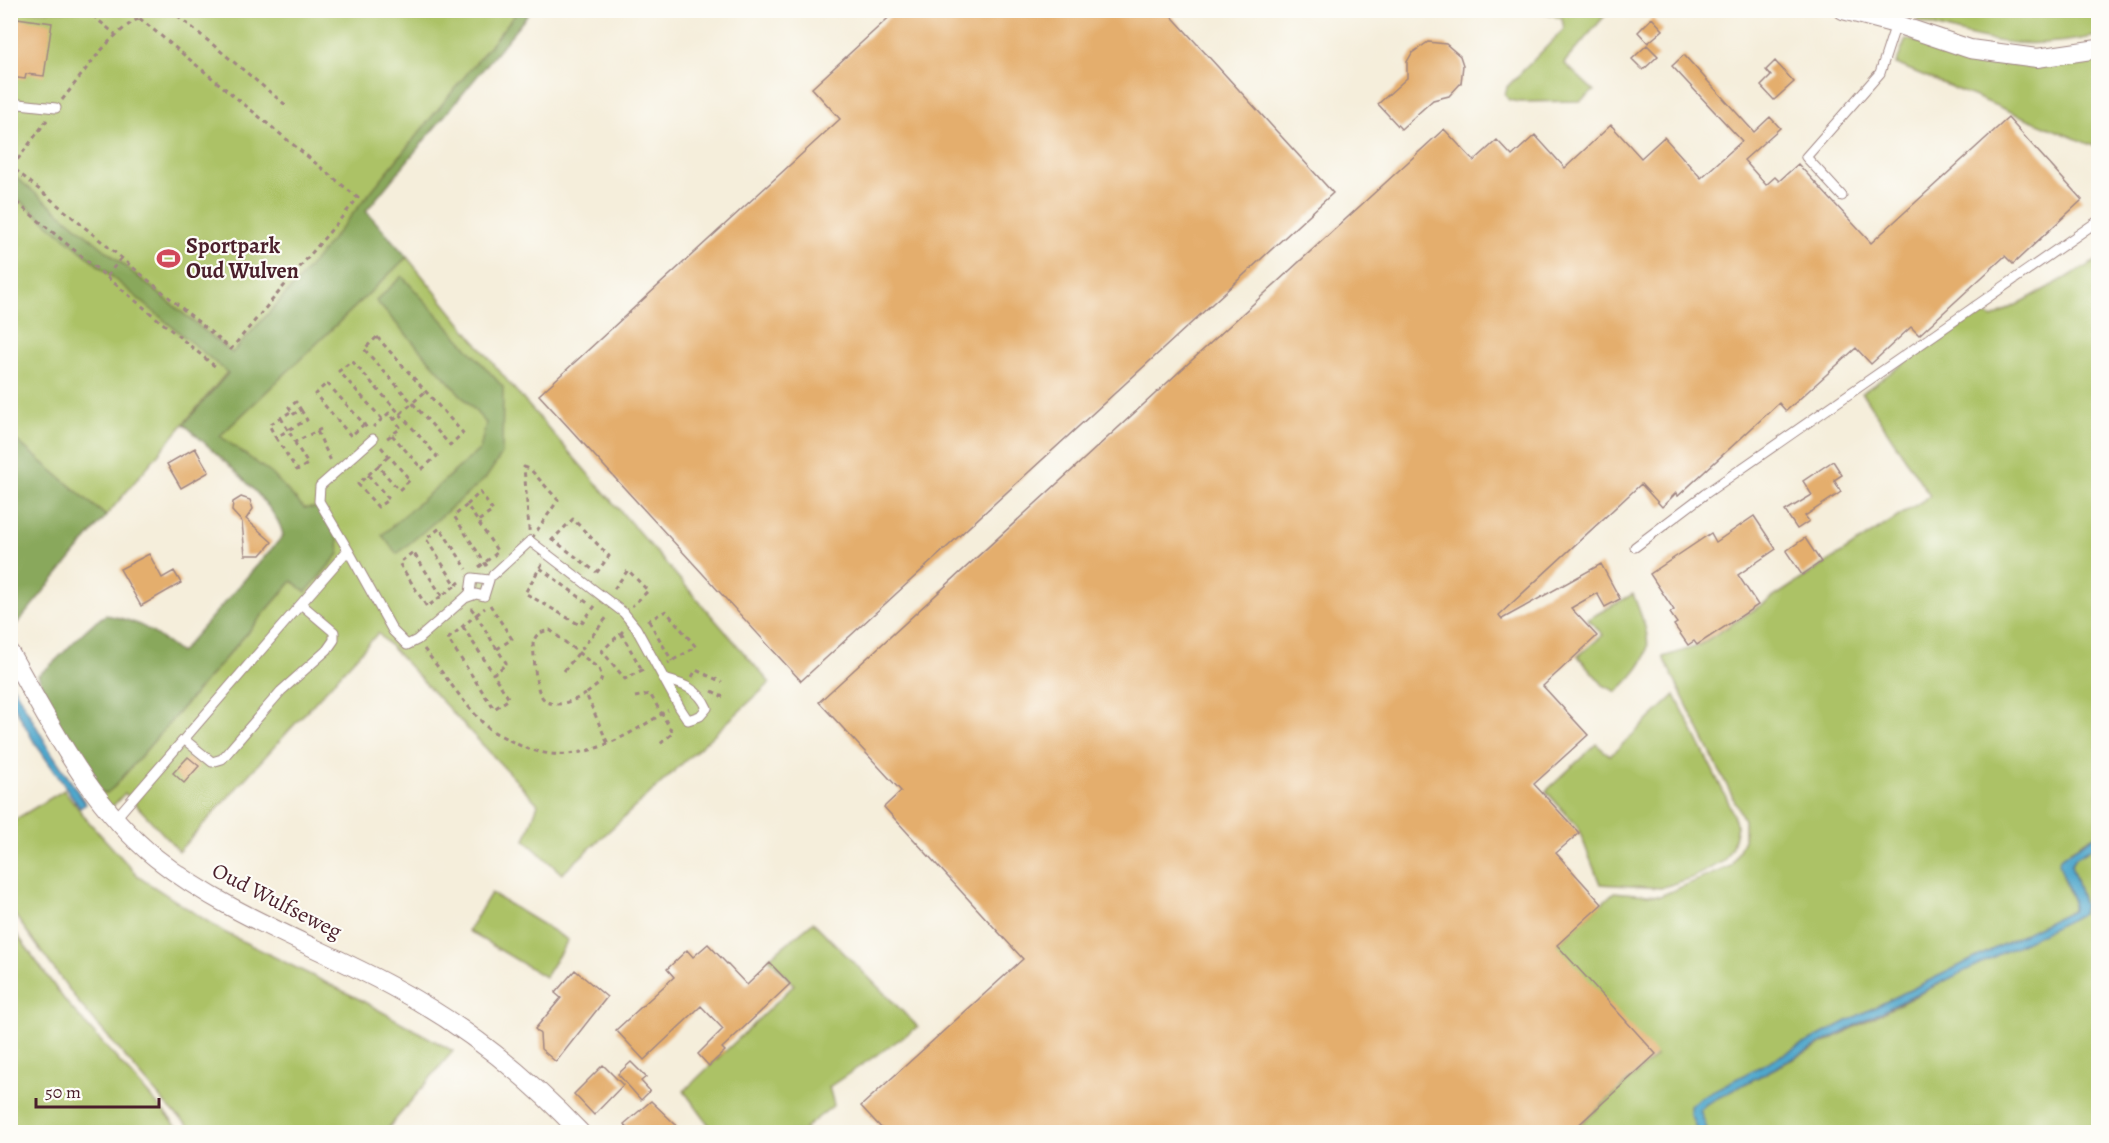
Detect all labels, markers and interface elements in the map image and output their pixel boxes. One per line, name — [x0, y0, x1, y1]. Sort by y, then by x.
place label: Sportpark Oud Wulven — [186, 231, 299, 286]
sports icon: Sportpark Oud Wulven — [155, 246, 181, 272]
street label: Oud Wulfseweg — [207, 855, 347, 947]
scale bar — [36, 1071, 159, 1109]
text: 50 m — [45, 1080, 81, 1104]

